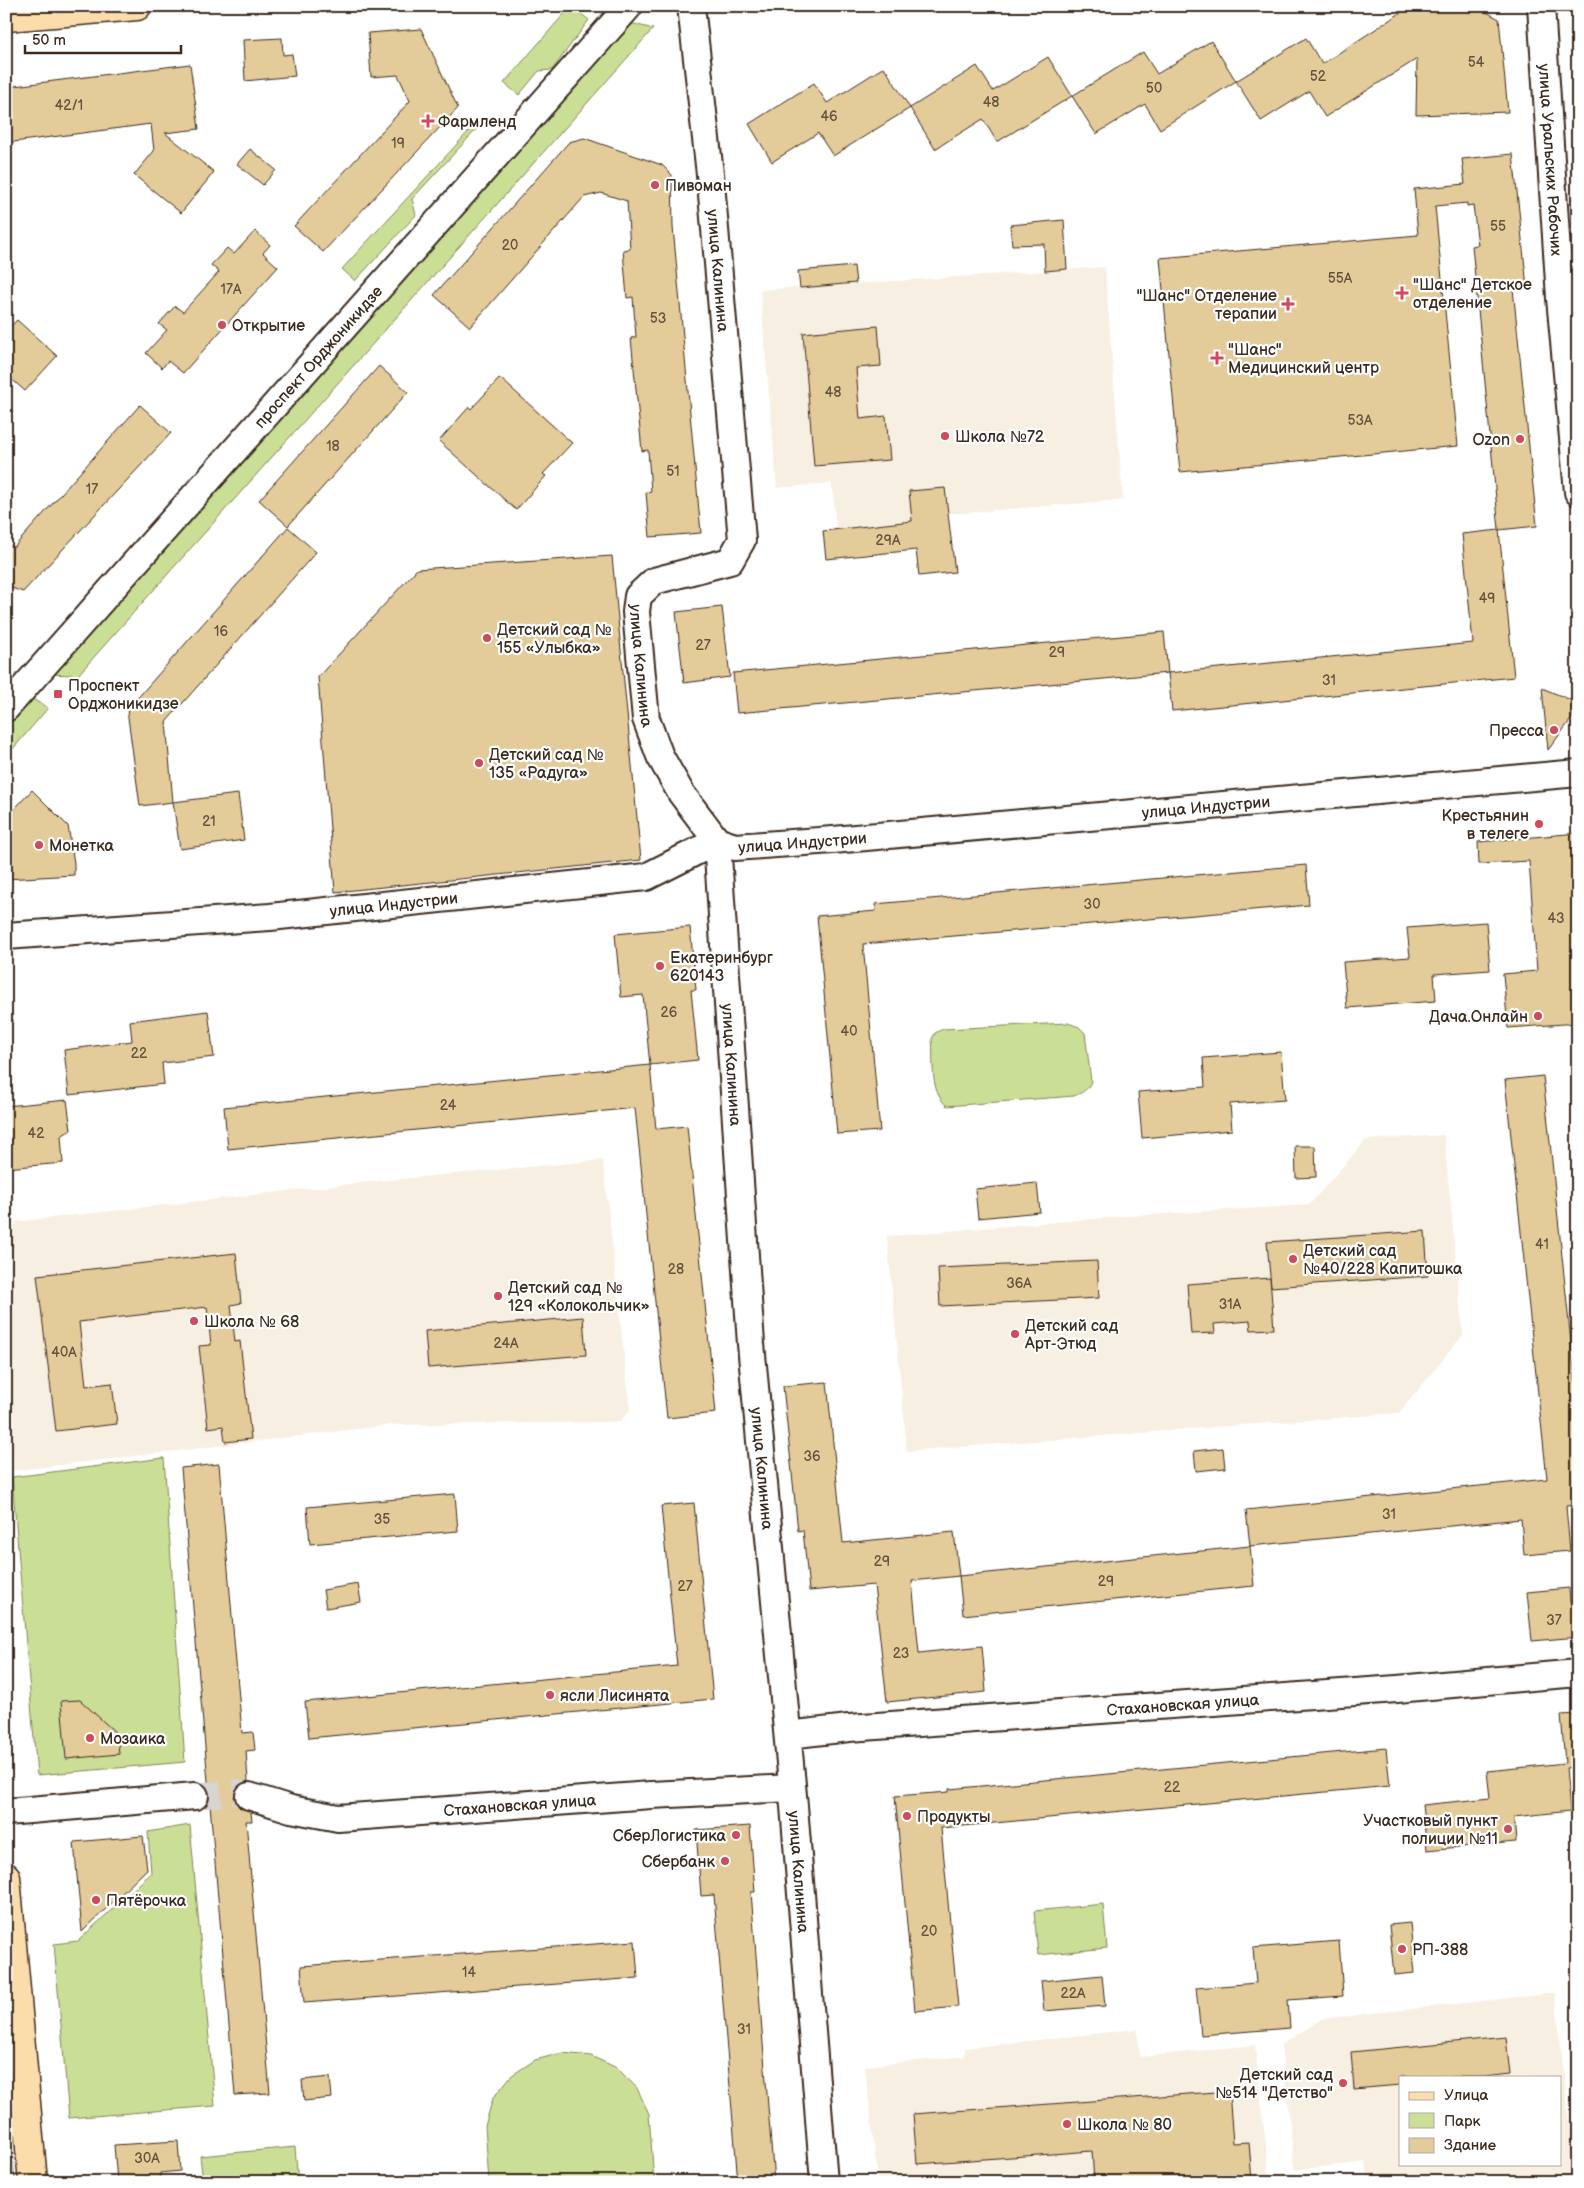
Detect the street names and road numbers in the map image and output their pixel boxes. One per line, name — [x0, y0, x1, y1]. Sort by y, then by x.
street label: улица Уральских Рабочих — [1534, 63, 1565, 257]
street label: улица Калинина — [702, 209, 732, 333]
street label: проспект Орджоникидзе — [251, 282, 387, 433]
street label: улица Калинина — [625, 603, 656, 731]
street label: улица Индустрии — [1141, 793, 1271, 823]
street label: улица Индустрии — [738, 829, 868, 858]
street label: улица Индустрии — [329, 889, 459, 922]
street label: улица Калинина — [717, 1003, 744, 1127]
street label: улица Калинина — [746, 1406, 776, 1531]
street label: Стахановская улица — [1106, 1691, 1260, 1721]
street label: Стахановская улица — [443, 1791, 597, 1821]
street label: улица Калинина — [783, 1810, 812, 1934]

